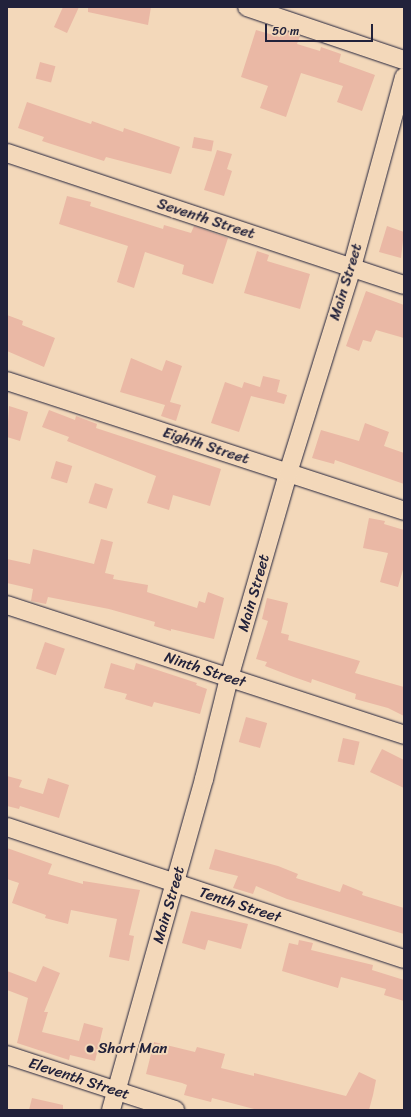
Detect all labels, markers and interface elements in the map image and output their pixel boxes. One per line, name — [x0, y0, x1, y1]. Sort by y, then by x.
scale bar — [267, 16, 375, 42]
text: 50 m — [272, 20, 299, 42]
street label: Seventh Street — [155, 195, 257, 243]
street label: Main Street — [326, 241, 366, 323]
street label: Eighth Street — [161, 424, 251, 468]
street label: Main Street — [234, 552, 274, 634]
street label: Ninth Street — [162, 648, 248, 692]
street label: Main Street — [149, 864, 189, 946]
street label: Tenth Street — [197, 883, 283, 927]
place label: Short Man — [98, 1040, 167, 1058]
marker: Short Man — [85, 1044, 95, 1054]
street label: Eleventh Street — [26, 1054, 132, 1104]

